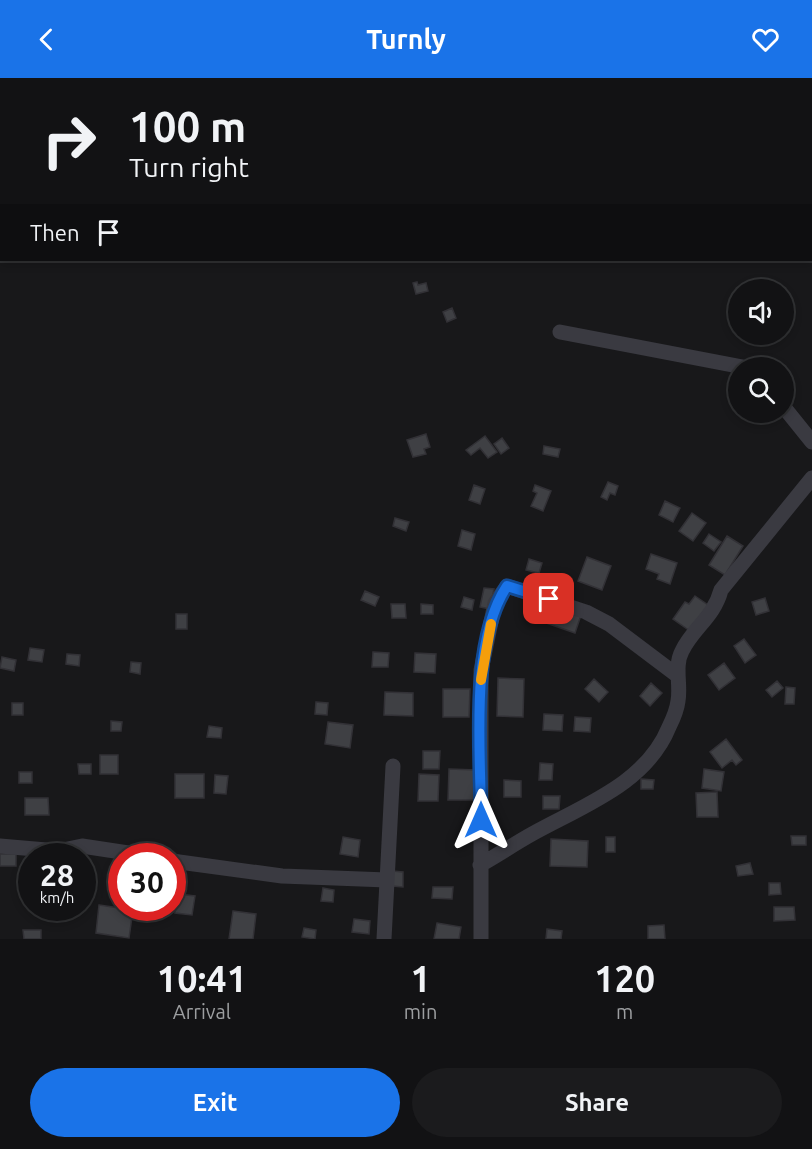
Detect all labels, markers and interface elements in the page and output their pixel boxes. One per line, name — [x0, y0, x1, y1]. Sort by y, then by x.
icon: back — [30, 23, 63, 56]
icon: heart — [749, 23, 782, 56]
text: Turnly — [366, 24, 446, 54]
icon: right — [30, 102, 108, 180]
text: 100 m — [129, 103, 246, 150]
text: Turn right — [129, 152, 249, 182]
icon: arrive — [92, 216, 125, 249]
text: Then — [30, 220, 80, 245]
map controls — [728, 279, 794, 423]
button: sound — [728, 279, 794, 345]
button: search — [728, 357, 794, 423]
pin — [523, 573, 574, 624]
icon: arrive — [532, 582, 565, 615]
position arrow — [449, 788, 513, 852]
speed limit sign: 30 — [108, 843, 186, 921]
text: 28 — [40, 858, 74, 892]
text: km/h — [40, 889, 74, 906]
text: 10:41 — [157, 958, 247, 999]
text: 1 — [410, 958, 431, 999]
text: 120 — [594, 958, 655, 999]
text: Arrival — [173, 1000, 231, 1023]
text: min — [404, 1000, 437, 1023]
text: m — [616, 1000, 633, 1023]
button: Exit — [30, 1068, 400, 1137]
button: Share — [412, 1068, 782, 1137]

